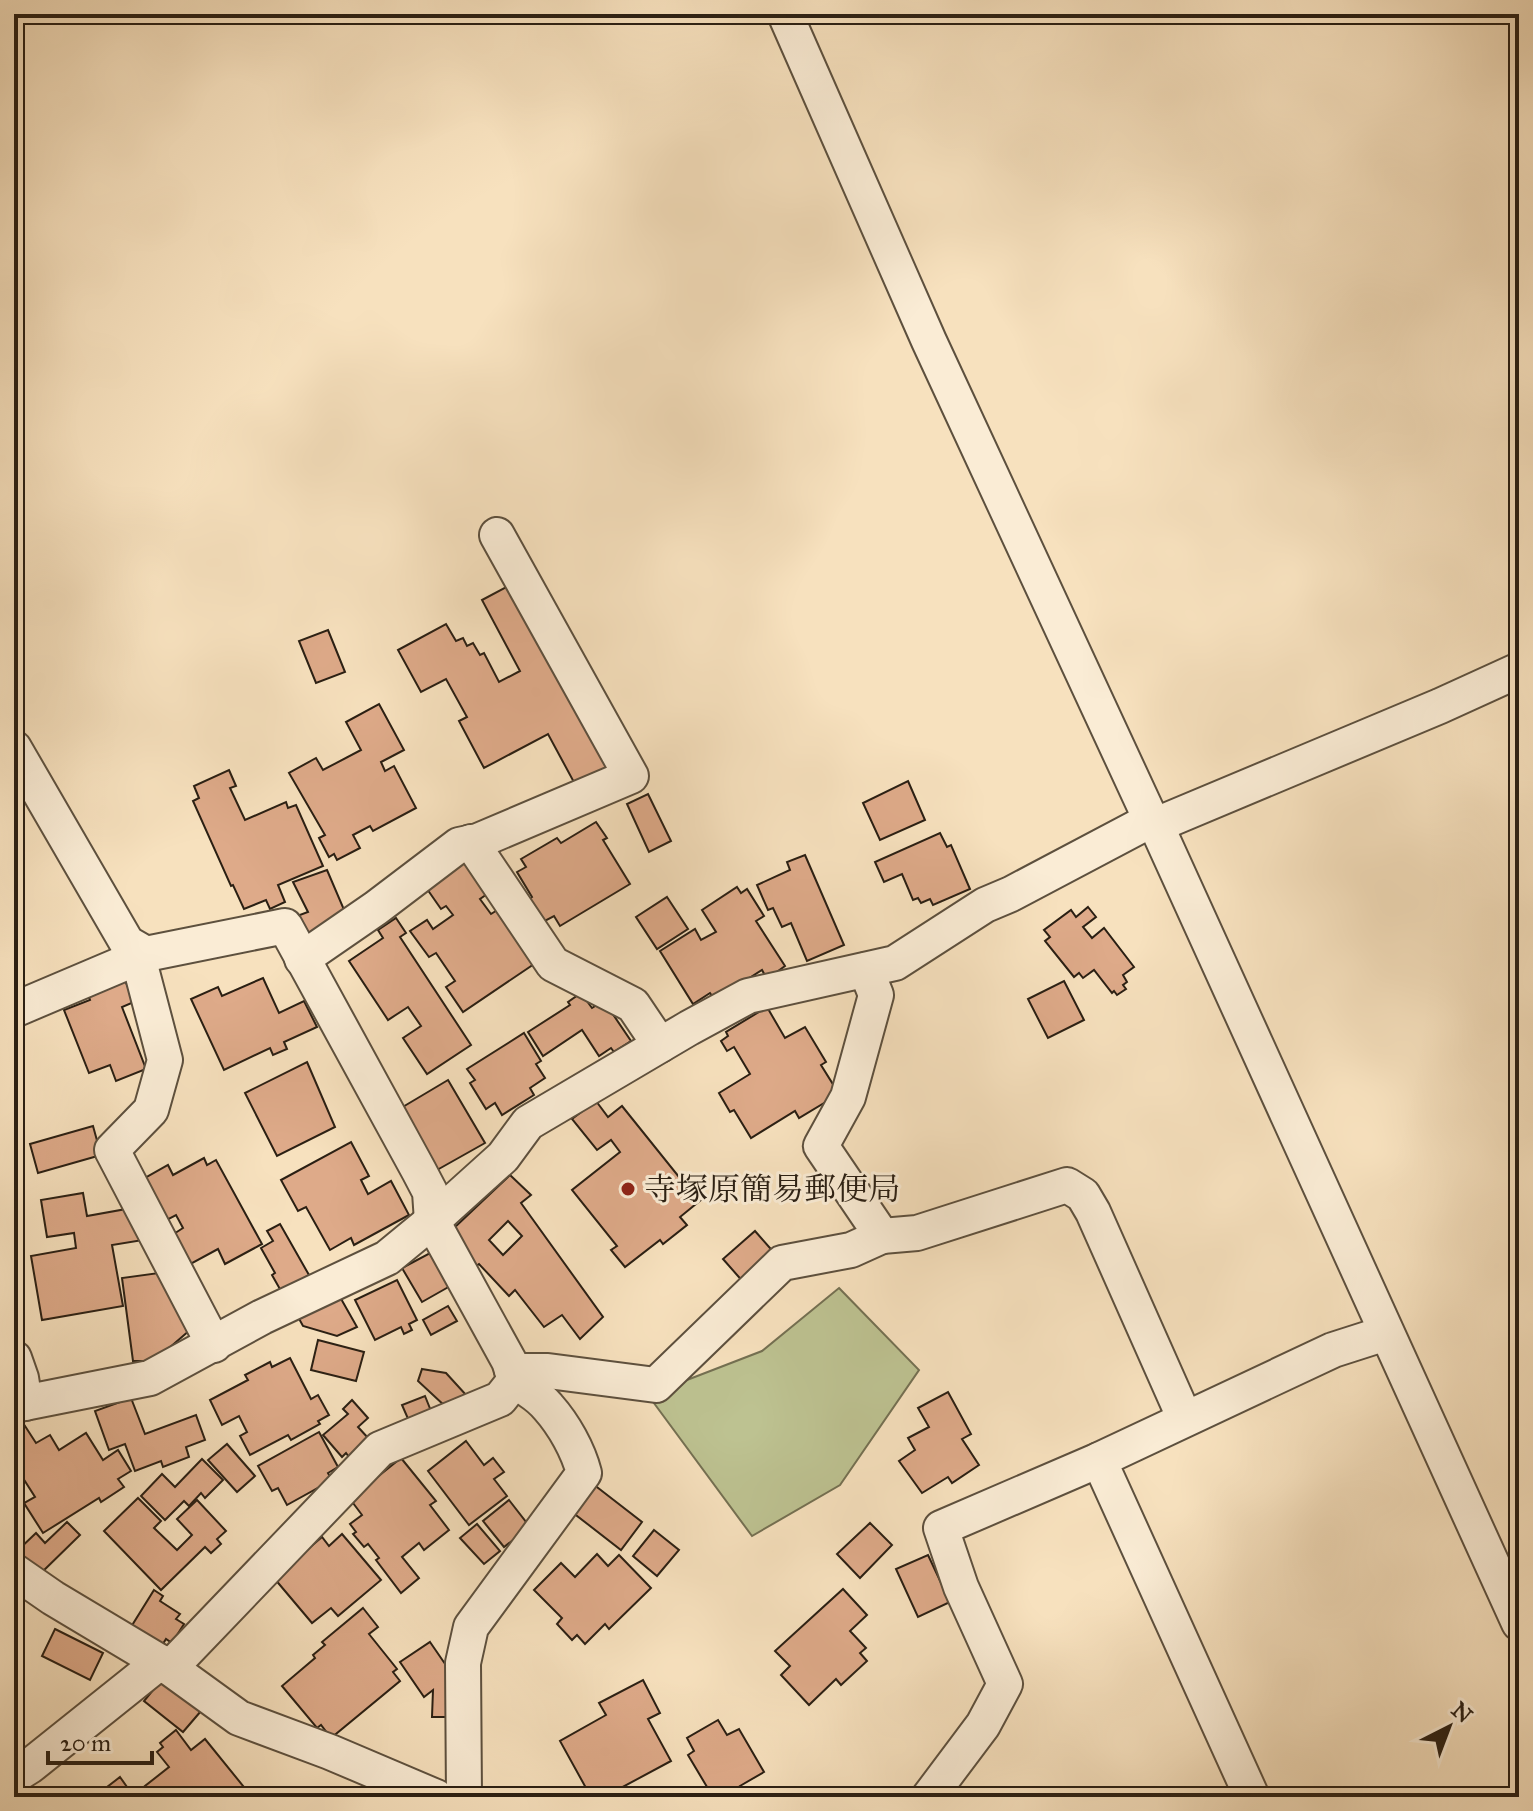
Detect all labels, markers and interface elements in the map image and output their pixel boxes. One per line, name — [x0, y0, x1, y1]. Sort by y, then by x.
place label: 寺塚原簡易郵便局 — [644, 1170, 900, 1209]
marker: 寺塚原簡易郵便局 — [619, 1180, 637, 1198]
north arrow — [1409, 1687, 1489, 1767]
text: N — [1446, 1696, 1478, 1729]
scale bar — [48, 1715, 152, 1765]
text: 20 m — [60, 1728, 111, 1758]

